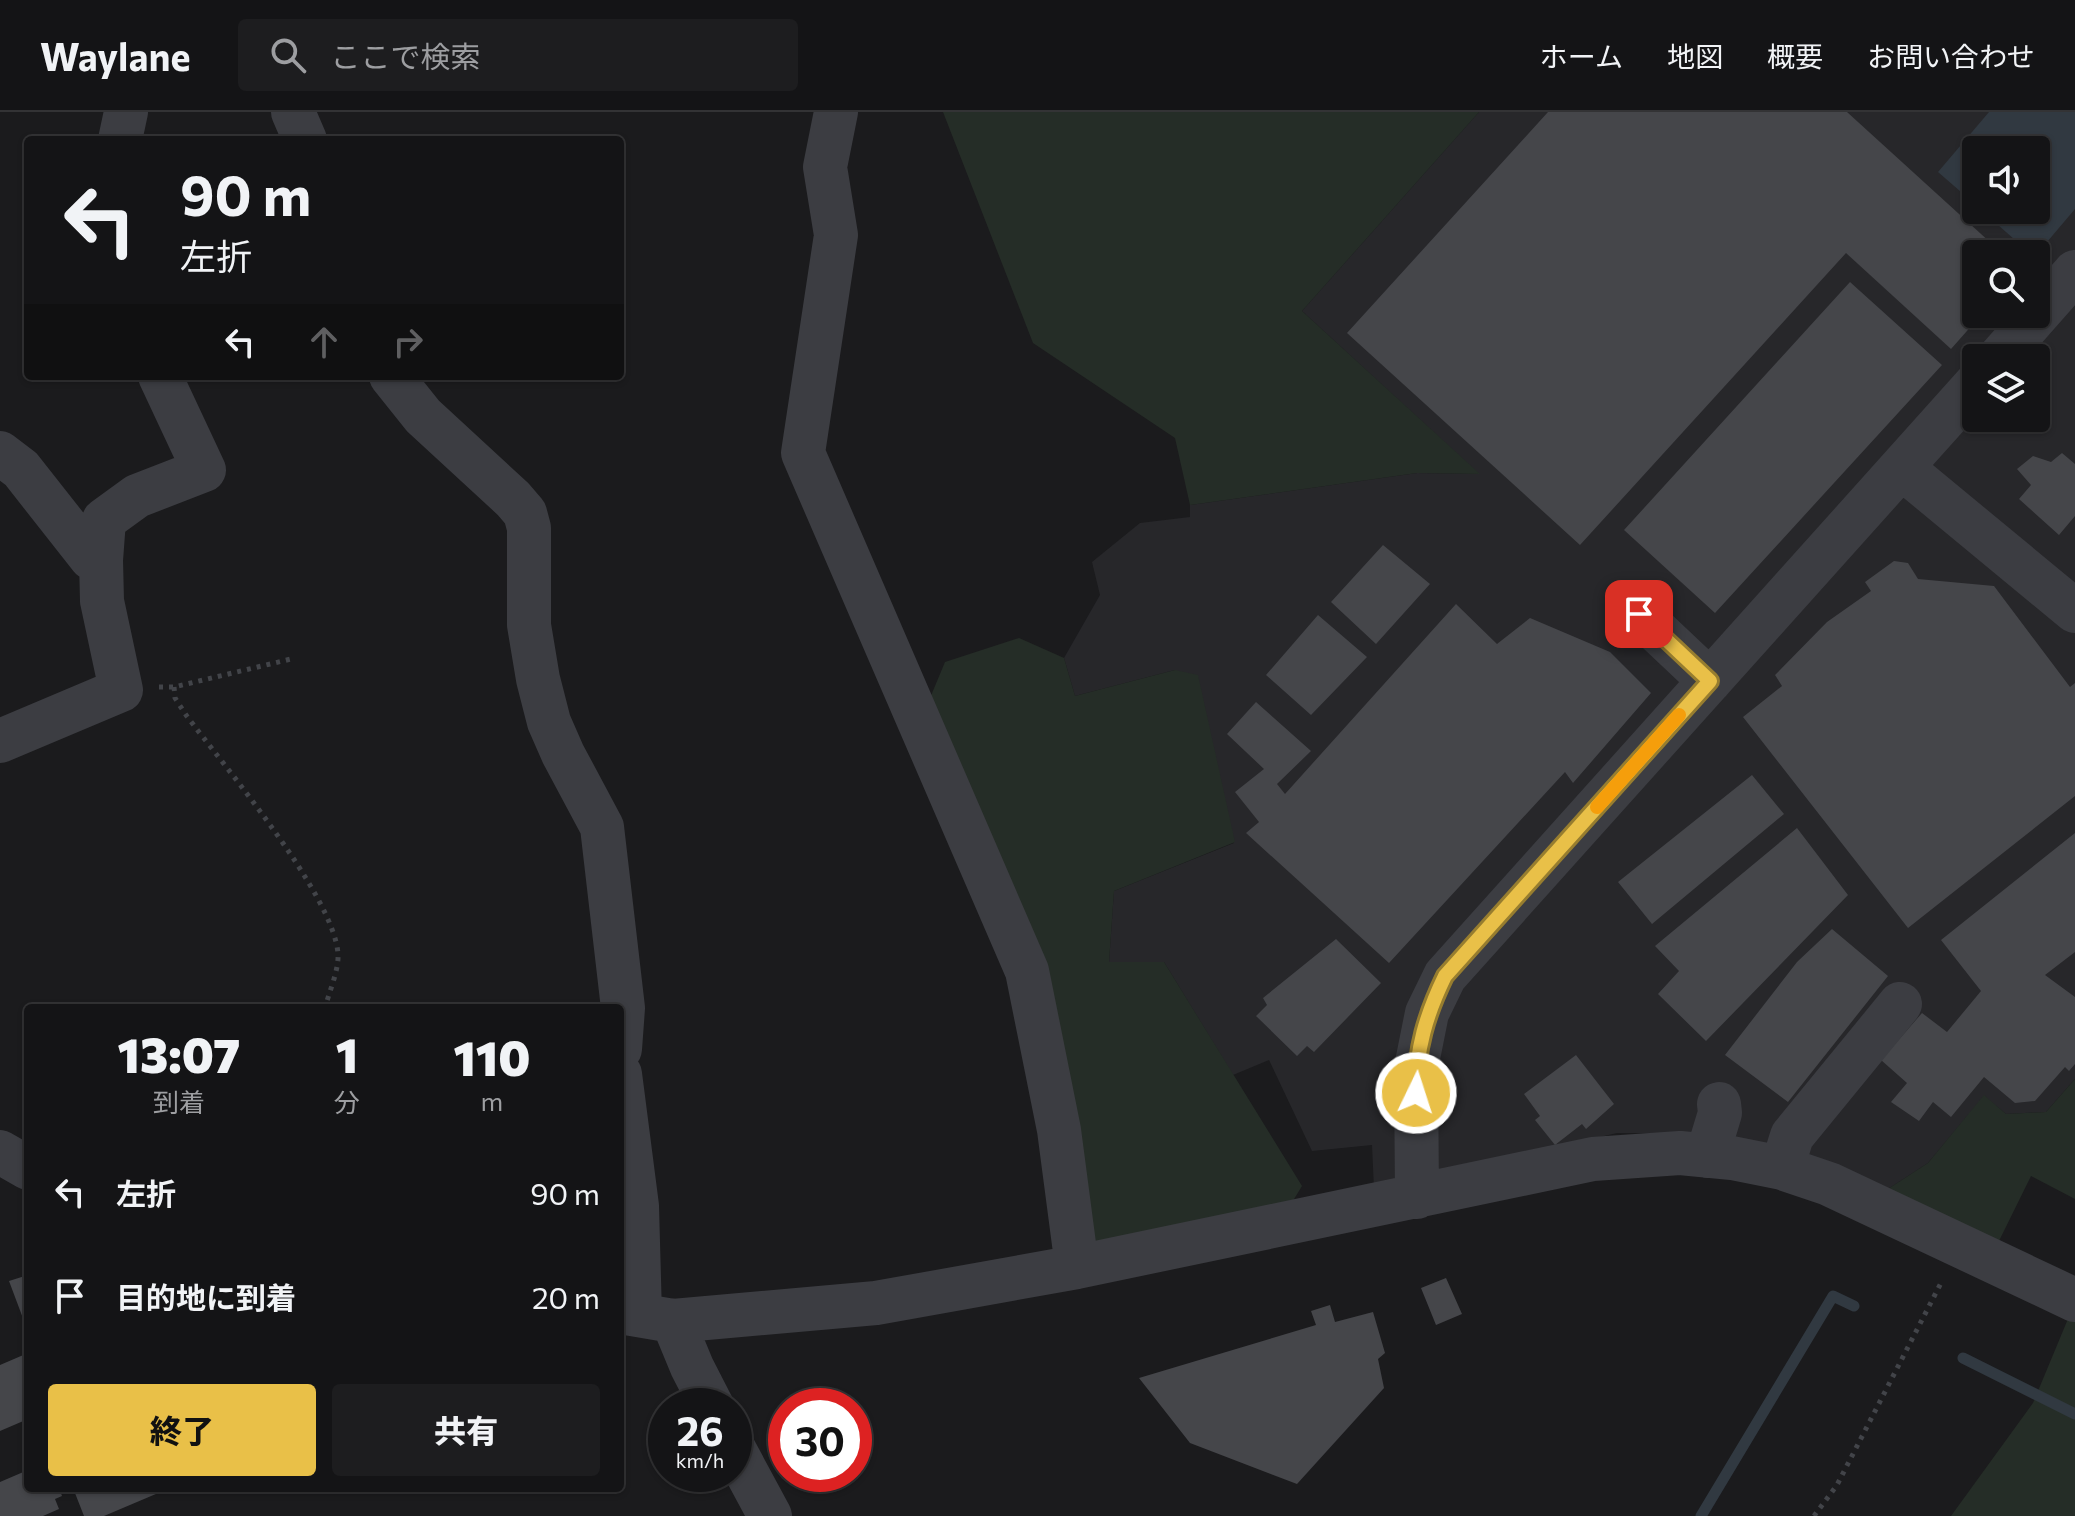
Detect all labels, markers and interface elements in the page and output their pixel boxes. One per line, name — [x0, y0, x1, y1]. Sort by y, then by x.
search box — [238, 19, 798, 91]
text: Waylane — [40, 32, 190, 79]
icon: search — [266, 33, 310, 77]
text: ここで検索 — [330, 37, 480, 74]
text: ホーム — [1540, 39, 1623, 73]
text: 地図 — [1667, 39, 1723, 73]
text: 概要 — [1767, 39, 1823, 73]
text: お問い合わせ — [1867, 39, 2035, 73]
map controls — [1962, 136, 2050, 432]
button: sound — [1962, 136, 2050, 224]
text: 90 m — [180, 159, 311, 228]
icon: left — [48, 168, 152, 272]
text: 左折 — [180, 233, 252, 277]
button: search — [1962, 240, 2050, 328]
icon: left — [218, 320, 262, 364]
icon: ahead — [302, 320, 346, 364]
icon: right — [386, 320, 430, 364]
button: layers — [1962, 344, 2050, 432]
pin — [1605, 580, 1673, 648]
icon: arrive — [1617, 592, 1661, 636]
text: 13:07 — [118, 1024, 240, 1083]
text: 1 — [336, 1024, 358, 1083]
text: 110 — [453, 1027, 530, 1086]
position arrow — [1374, 1051, 1458, 1135]
text: m — [481, 1085, 503, 1116]
text: 到着 — [153, 1086, 205, 1117]
text: 分 — [334, 1086, 360, 1117]
icon: left — [48, 1170, 92, 1214]
text: 左折 — [116, 1174, 176, 1211]
text: 90 m — [530, 1174, 600, 1211]
icon: arrive — [48, 1274, 92, 1318]
text: 目的地に到着 — [116, 1278, 296, 1315]
text: 20 m — [532, 1278, 600, 1315]
button: 終了 — [48, 1384, 316, 1476]
button: 共有 — [332, 1384, 600, 1476]
speed limit sign: 30 — [768, 1388, 872, 1492]
text: 26 — [676, 1405, 724, 1454]
text: km/h — [676, 1448, 724, 1472]

